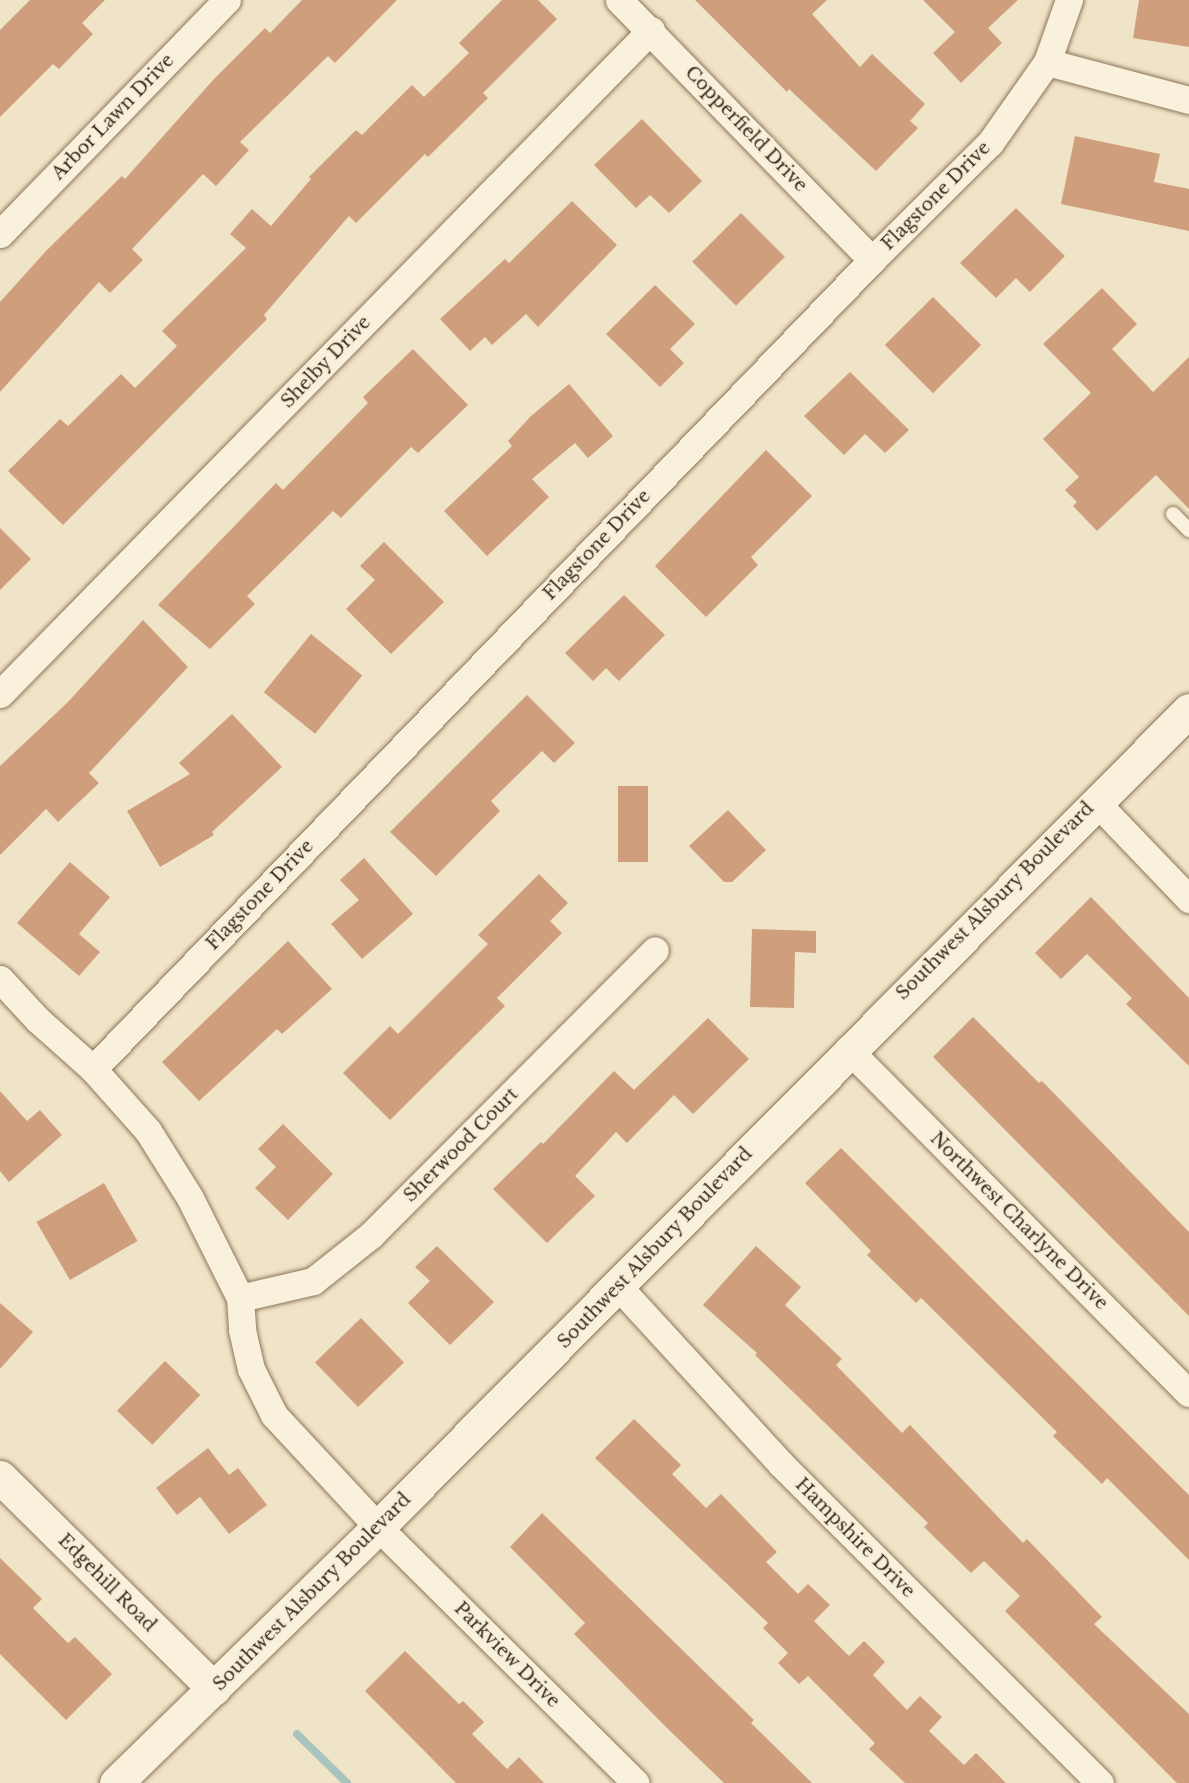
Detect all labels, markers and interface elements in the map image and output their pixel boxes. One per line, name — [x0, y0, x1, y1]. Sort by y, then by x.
street label: Arbor Lawn Drive — [47, 49, 179, 185]
street label: Copperfield Drive — [681, 62, 811, 196]
street label: Flagstone Drive — [877, 137, 995, 255]
street label: Shelby Drive — [277, 311, 375, 413]
street label: Flagstone Drive — [539, 485, 655, 605]
street label: Southwest Alsbury Boulevard — [891, 797, 1099, 1005]
street label: Flagstone Drive — [202, 835, 318, 955]
street label: Sherwood Court — [399, 1083, 523, 1207]
street label: Northwest Charlyne Drive — [926, 1128, 1112, 1314]
street label: Southwest Alsbury Boulevard — [553, 1143, 757, 1353]
street label: Hampshire Drive — [791, 1474, 919, 1602]
street label: Southwest Alsbury Boulevard — [208, 1488, 416, 1696]
street label: Edgehill Road — [54, 1530, 160, 1636]
street label: Parkview Drive — [450, 1598, 564, 1712]

